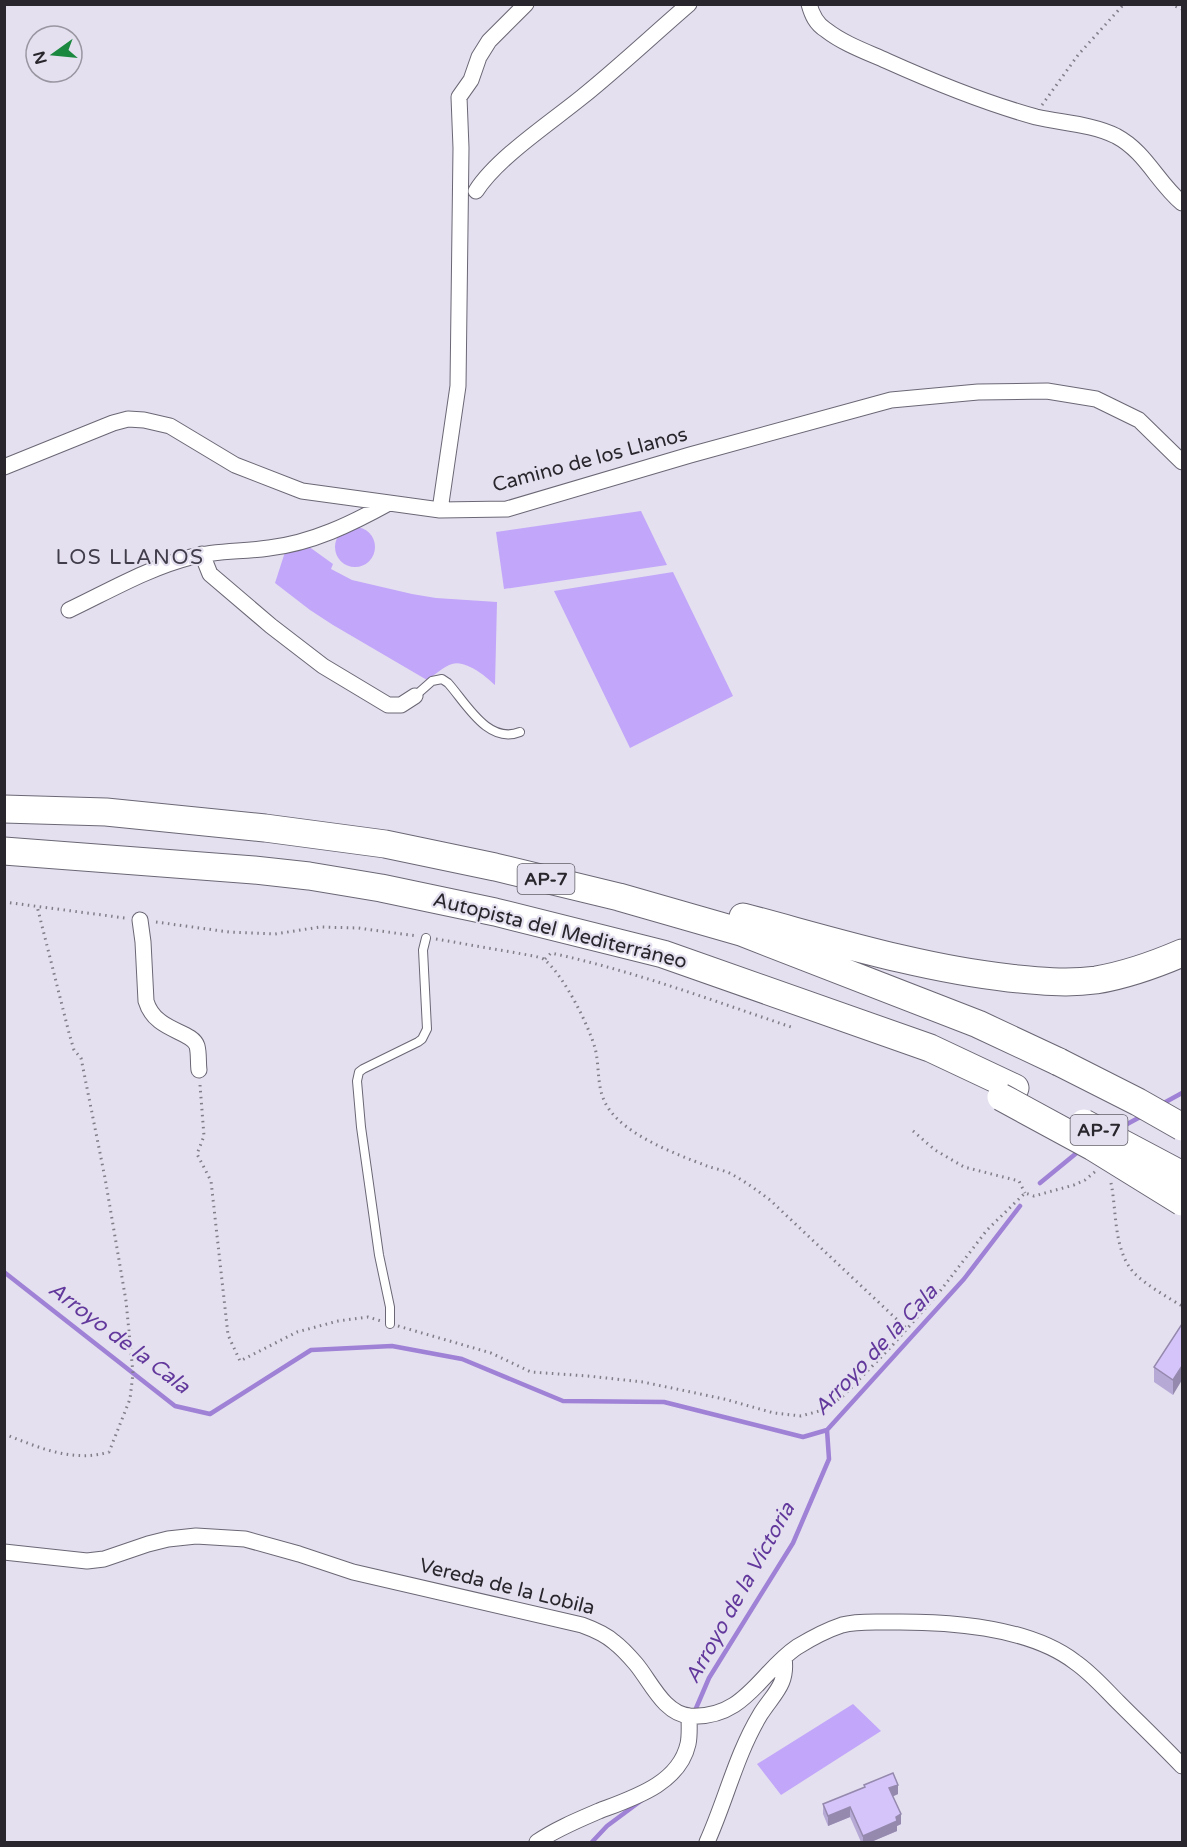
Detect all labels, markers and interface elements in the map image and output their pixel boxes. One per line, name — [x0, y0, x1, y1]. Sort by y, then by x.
north arrow — [24, 24, 84, 84]
text: N — [29, 49, 52, 66]
street label: Camino de los Llanos — [490, 422, 690, 498]
district label: LOS LLANOS — [56, 545, 204, 570]
road number: AP-7 — [518, 864, 574, 894]
street label: Autopista del Mediterráneo — [431, 888, 689, 974]
road number: AP-7 — [1070, 1115, 1128, 1145]
water label: Arroyo de la Cala — [44, 1277, 195, 1400]
water label: Arroyo de la Cala — [809, 1279, 944, 1421]
water label: Arroyo de la Victoria — [680, 1497, 801, 1688]
street label: Vereda de la Lobila — [417, 1554, 597, 1620]

